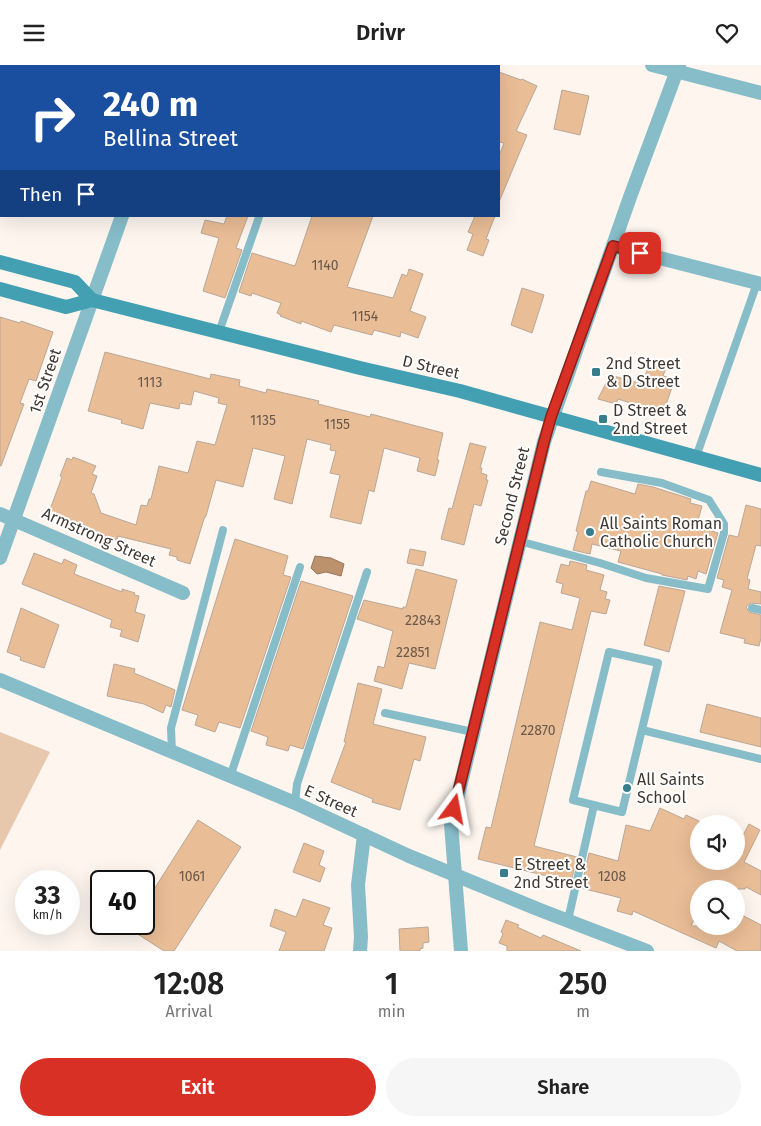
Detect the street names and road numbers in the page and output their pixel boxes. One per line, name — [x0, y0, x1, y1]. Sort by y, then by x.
street label: 1st Street — [25, 346, 65, 416]
street label: D Street — [401, 351, 462, 383]
street label: Second Street — [491, 445, 533, 547]
street label: Armstrong Street — [39, 503, 159, 571]
street label: E Street — [301, 781, 361, 821]

